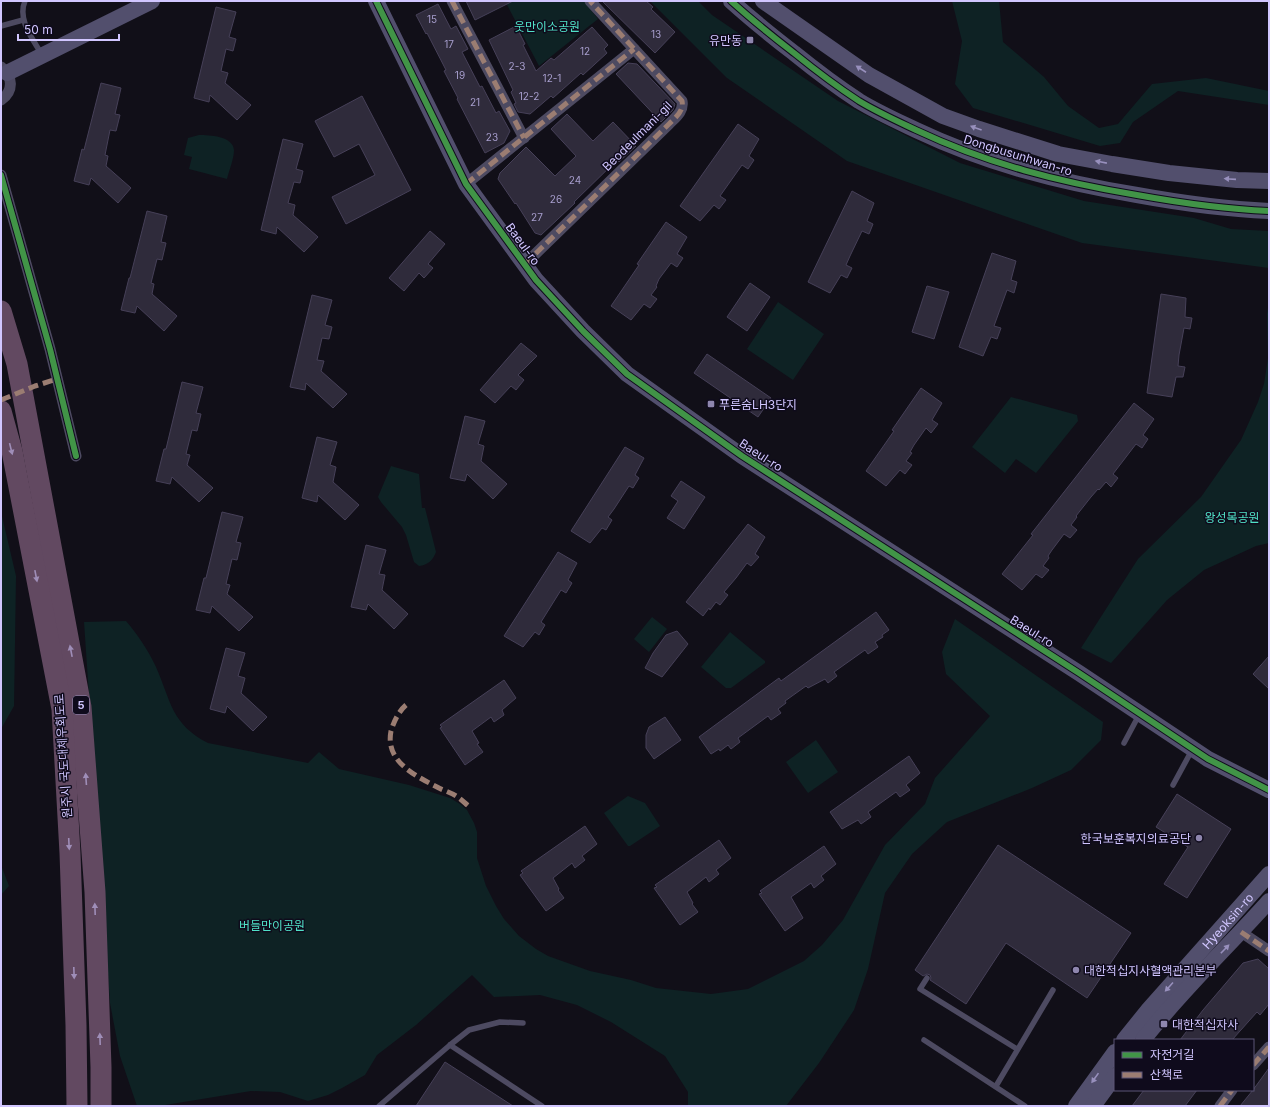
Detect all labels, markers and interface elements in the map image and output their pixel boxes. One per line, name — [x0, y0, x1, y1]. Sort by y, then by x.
house number: 15 — [427, 13, 437, 25]
scale bar — [18, 16, 119, 42]
park label: 웃만이소공원 — [514, 19, 580, 34]
text: 50 m — [24, 22, 53, 37]
house number: 13 — [651, 28, 661, 40]
place label: 유만동 — [709, 33, 742, 48]
marker: 유만동 — [745, 35, 755, 45]
house number: 17 — [444, 38, 454, 50]
house number: 12 — [580, 45, 590, 57]
house number: 2-3 — [509, 60, 525, 72]
one-way arrow — [856, 65, 866, 73]
house number: 19 — [455, 69, 465, 81]
house number: 12-1 — [543, 72, 561, 84]
house number: 12-2 — [519, 90, 539, 102]
house number: 21 — [470, 96, 480, 108]
street label: Beodeulmani-gil — [599, 98, 675, 174]
one-way arrow — [970, 125, 982, 131]
house number: 23 — [486, 131, 498, 143]
street label: Dongbusunhwan-ro — [962, 131, 1074, 179]
one-way arrow — [1095, 159, 1107, 165]
house number: 24 — [569, 174, 581, 186]
one-way arrow — [1224, 176, 1236, 183]
house number: 26 — [550, 193, 562, 205]
house number: 27 — [531, 211, 543, 223]
street label: Baeul-ro — [503, 220, 543, 268]
place label: 푸른숨LH3단지 — [719, 397, 797, 412]
marker: 푸른숨LH3단지 — [706, 399, 716, 409]
street label: Baeul-ro — [737, 435, 785, 475]
one-way arrow — [8, 443, 14, 455]
park label: 왕성목공원 — [1204, 510, 1260, 525]
one-way arrow — [34, 570, 40, 582]
street label: Baeul-ro — [1007, 612, 1057, 650]
one-way arrow — [67, 644, 73, 657]
street label: 원주시 국도대체우회도로 — [51, 693, 75, 819]
road number: 5 — [73, 696, 89, 714]
one-way arrow — [83, 773, 90, 785]
place label: 한국보훈복지의료공단 — [1081, 831, 1191, 846]
marker: 한국보훈복지의료공단 — [1194, 833, 1204, 843]
one-way arrow — [66, 838, 73, 850]
street label: Hyeoksin-ro — [1199, 890, 1256, 952]
one-way arrow — [92, 903, 99, 915]
park label: 버들만이공원 — [239, 918, 305, 933]
one-way arrow — [1220, 944, 1230, 954]
place label: 대한적십지사혈액관리본부 — [1084, 963, 1216, 978]
marker: 대한적십지사혈액관리본부 — [1071, 965, 1081, 975]
one-way arrow — [71, 967, 77, 980]
one-way arrow — [1164, 982, 1174, 992]
place label: 대한적십자사 — [1172, 1017, 1238, 1032]
marker: 대한적십자사 — [1159, 1019, 1169, 1029]
one-way arrow — [97, 1033, 104, 1045]
legend — [1114, 1039, 1254, 1091]
text: 자전거길 — [1150, 1047, 1194, 1062]
text: 산책로 — [1150, 1067, 1183, 1082]
one-way arrow — [1091, 1073, 1099, 1084]

